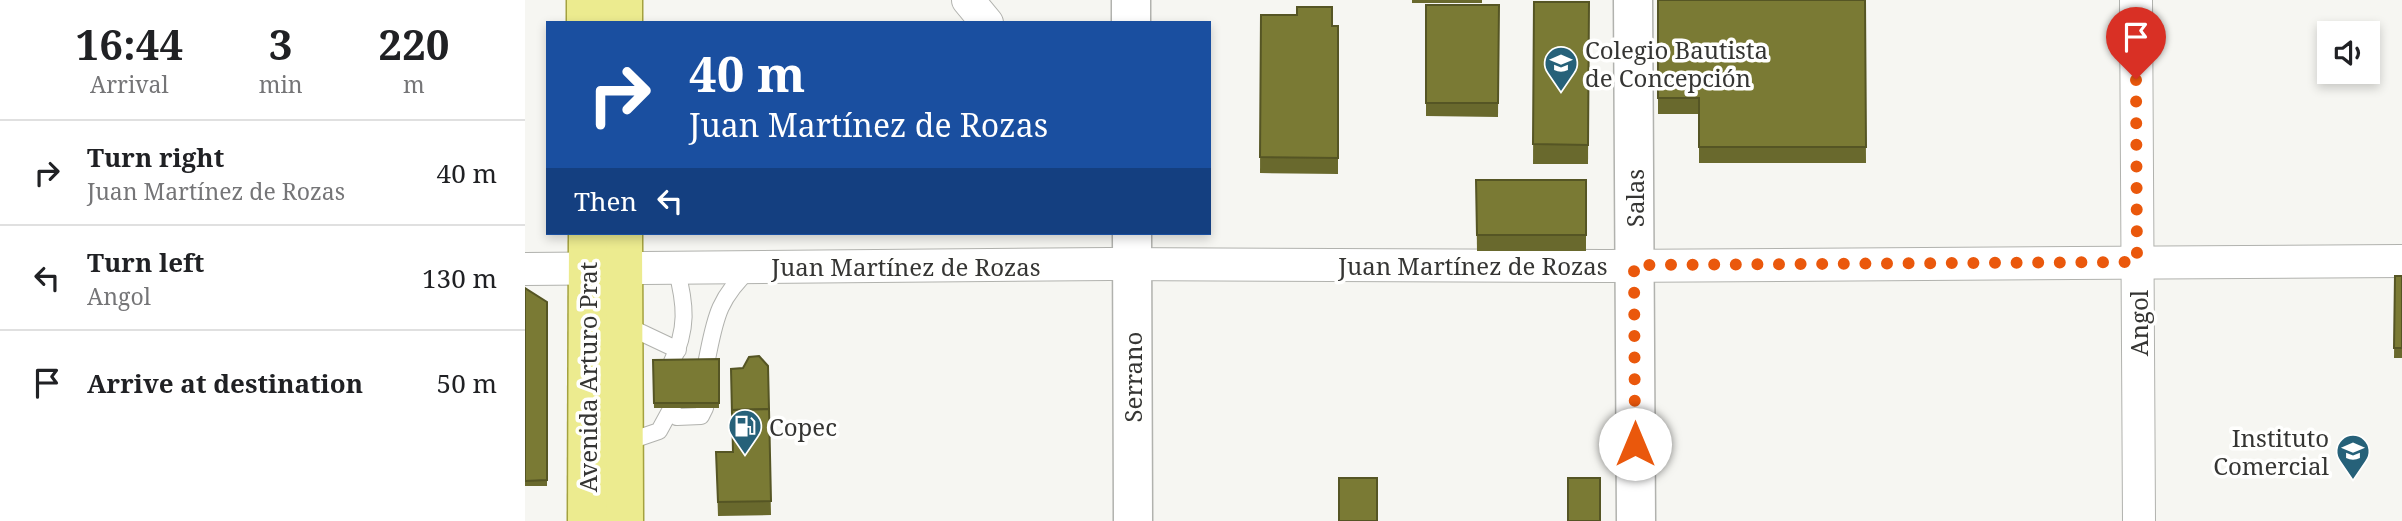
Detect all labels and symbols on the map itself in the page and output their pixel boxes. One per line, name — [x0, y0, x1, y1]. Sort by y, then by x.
pin — [2106, 7, 2166, 79]
place label: Colegio Bautista de Concepción — [1585, 33, 1768, 94]
school or university icon: Colegio Bautista de Concepción — [1542, 44, 1580, 93]
street label: Salas — [1618, 169, 1651, 227]
street label: Juan Martínez de Rozas — [1337, 249, 1608, 282]
street label: Juan Martínez de Rozas — [770, 250, 1041, 283]
street label: Avenida Arturo Prat — [571, 262, 604, 492]
street label: Angol — [2122, 289, 2155, 356]
street label: Serrano — [1116, 332, 1149, 422]
fuel station icon: Copec — [726, 407, 764, 456]
position arrow — [1598, 407, 1672, 481]
place label: Copec — [769, 410, 837, 443]
place label: Instituto Comercial — [2213, 421, 2330, 482]
school or university icon: Instituto Comercial — [2334, 432, 2372, 481]

